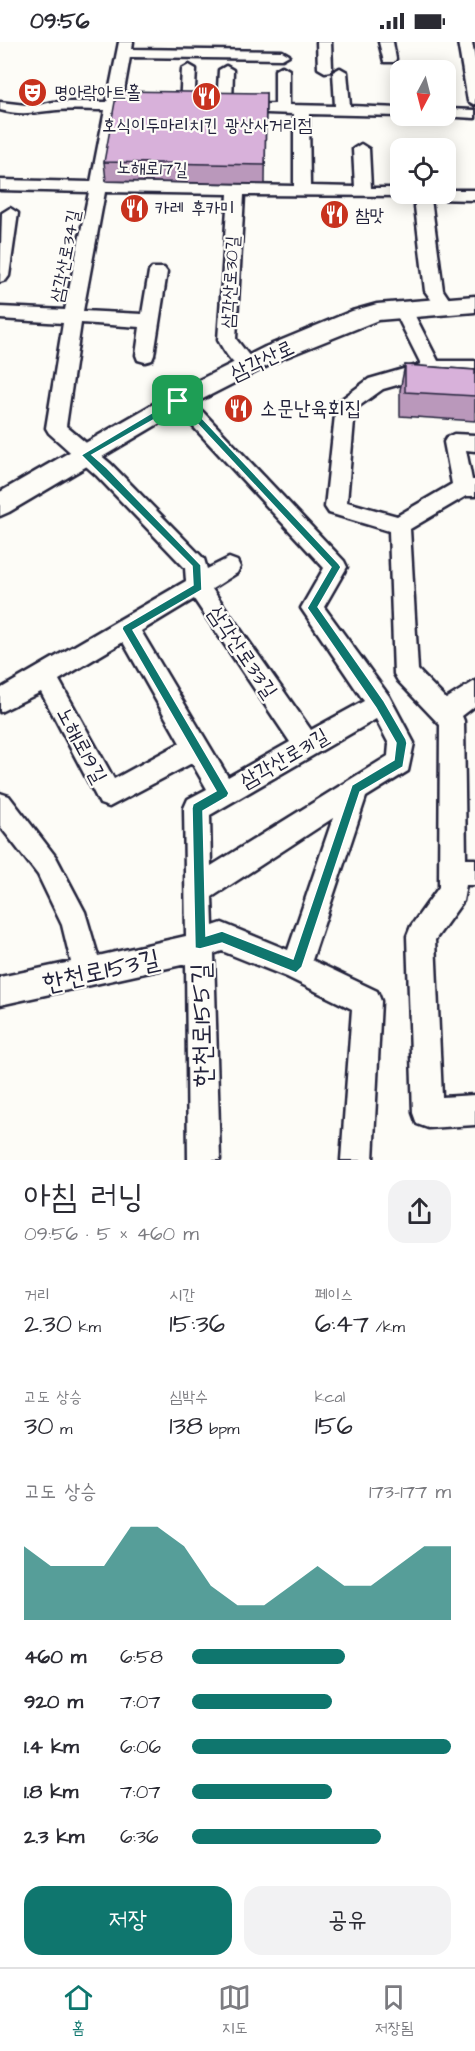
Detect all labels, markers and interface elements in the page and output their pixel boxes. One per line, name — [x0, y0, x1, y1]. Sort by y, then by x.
text: 09:56 — [30, 6, 89, 37]
north arrow — [390, 60, 456, 126]
map controls — [390, 60, 456, 204]
theatre icon: 명아락아트홀 — [17, 76, 49, 108]
place label: 명아락아트홀 — [54, 80, 141, 105]
restaurant icon: 호식이두마리치킨 광산사거리점 — [191, 80, 223, 112]
place label: 호식이두마리치킨 광산사거리점 — [102, 113, 313, 138]
button: locate — [390, 138, 456, 204]
street label: 노해로17길 — [116, 155, 189, 182]
restaurant icon: 카레 후카미 — [118, 192, 150, 224]
place label: 카레 후카미 — [155, 196, 235, 221]
restaurant icon: 참맛 — [318, 199, 350, 231]
place label: 참맛 — [355, 203, 384, 228]
street label: 삼각산로34길 — [44, 207, 87, 305]
street label: 삼각산로30길 — [216, 234, 245, 329]
street label: 삼각산로 — [225, 333, 299, 388]
pin — [152, 375, 203, 426]
icon: arrive — [161, 384, 194, 417]
restaurant icon: 소문난육회집 — [223, 392, 255, 424]
place label: 소문난육회집 — [260, 394, 361, 423]
street label: 삼각산로33길 — [201, 600, 284, 704]
street label: 노해로19길 — [49, 702, 114, 788]
street label: 삼각산로31길 — [235, 721, 334, 795]
street label: 한천로153길 — [39, 941, 163, 1001]
street label: 한천로155길 — [183, 963, 221, 1087]
text: 아침 러닝 — [24, 1174, 143, 1220]
button: share — [388, 1180, 451, 1243]
text: 09:56 · 5 × 460 m — [24, 1220, 199, 1248]
text: 거리 — [24, 1284, 50, 1306]
text: 시간 — [169, 1284, 195, 1306]
text: 페이스 — [315, 1284, 353, 1306]
text: 2.30 — [24, 1306, 72, 1342]
text: 15:36 — [169, 1306, 225, 1342]
text: 6:47 — [315, 1306, 369, 1342]
text: km — [72, 1316, 101, 1338]
text: /km — [369, 1316, 405, 1338]
text: 고도 상승 — [24, 1386, 82, 1408]
text: 심박수 — [169, 1386, 208, 1408]
text: kcal — [315, 1386, 345, 1408]
text: 30 — [24, 1408, 54, 1444]
text: 138 — [169, 1408, 203, 1444]
text: 156 — [315, 1408, 353, 1444]
text: m — [54, 1418, 73, 1440]
text: bpm — [203, 1418, 240, 1440]
text: 고도 상승 — [24, 1478, 96, 1506]
text: 173–177 m — [369, 1478, 451, 1506]
text: 460 m — [24, 1643, 86, 1671]
text: 6:58 — [120, 1643, 163, 1671]
text: 920 m — [24, 1688, 83, 1716]
text: 7:07 — [120, 1688, 161, 1716]
text: 1.4 km — [24, 1733, 79, 1761]
text: 6:06 — [120, 1733, 161, 1761]
text: 1.8 km — [24, 1778, 78, 1806]
text: 7:07 — [120, 1778, 161, 1806]
text: 2.3 km — [24, 1823, 84, 1851]
text: 6:36 — [120, 1823, 159, 1851]
button: 저장 — [24, 1886, 232, 1955]
button: 공유 — [244, 1886, 451, 1955]
tab: 홈 — [62, 1981, 95, 2039]
tab: 지도 — [218, 1981, 251, 2039]
tab: 저장됨 — [375, 1981, 413, 2039]

